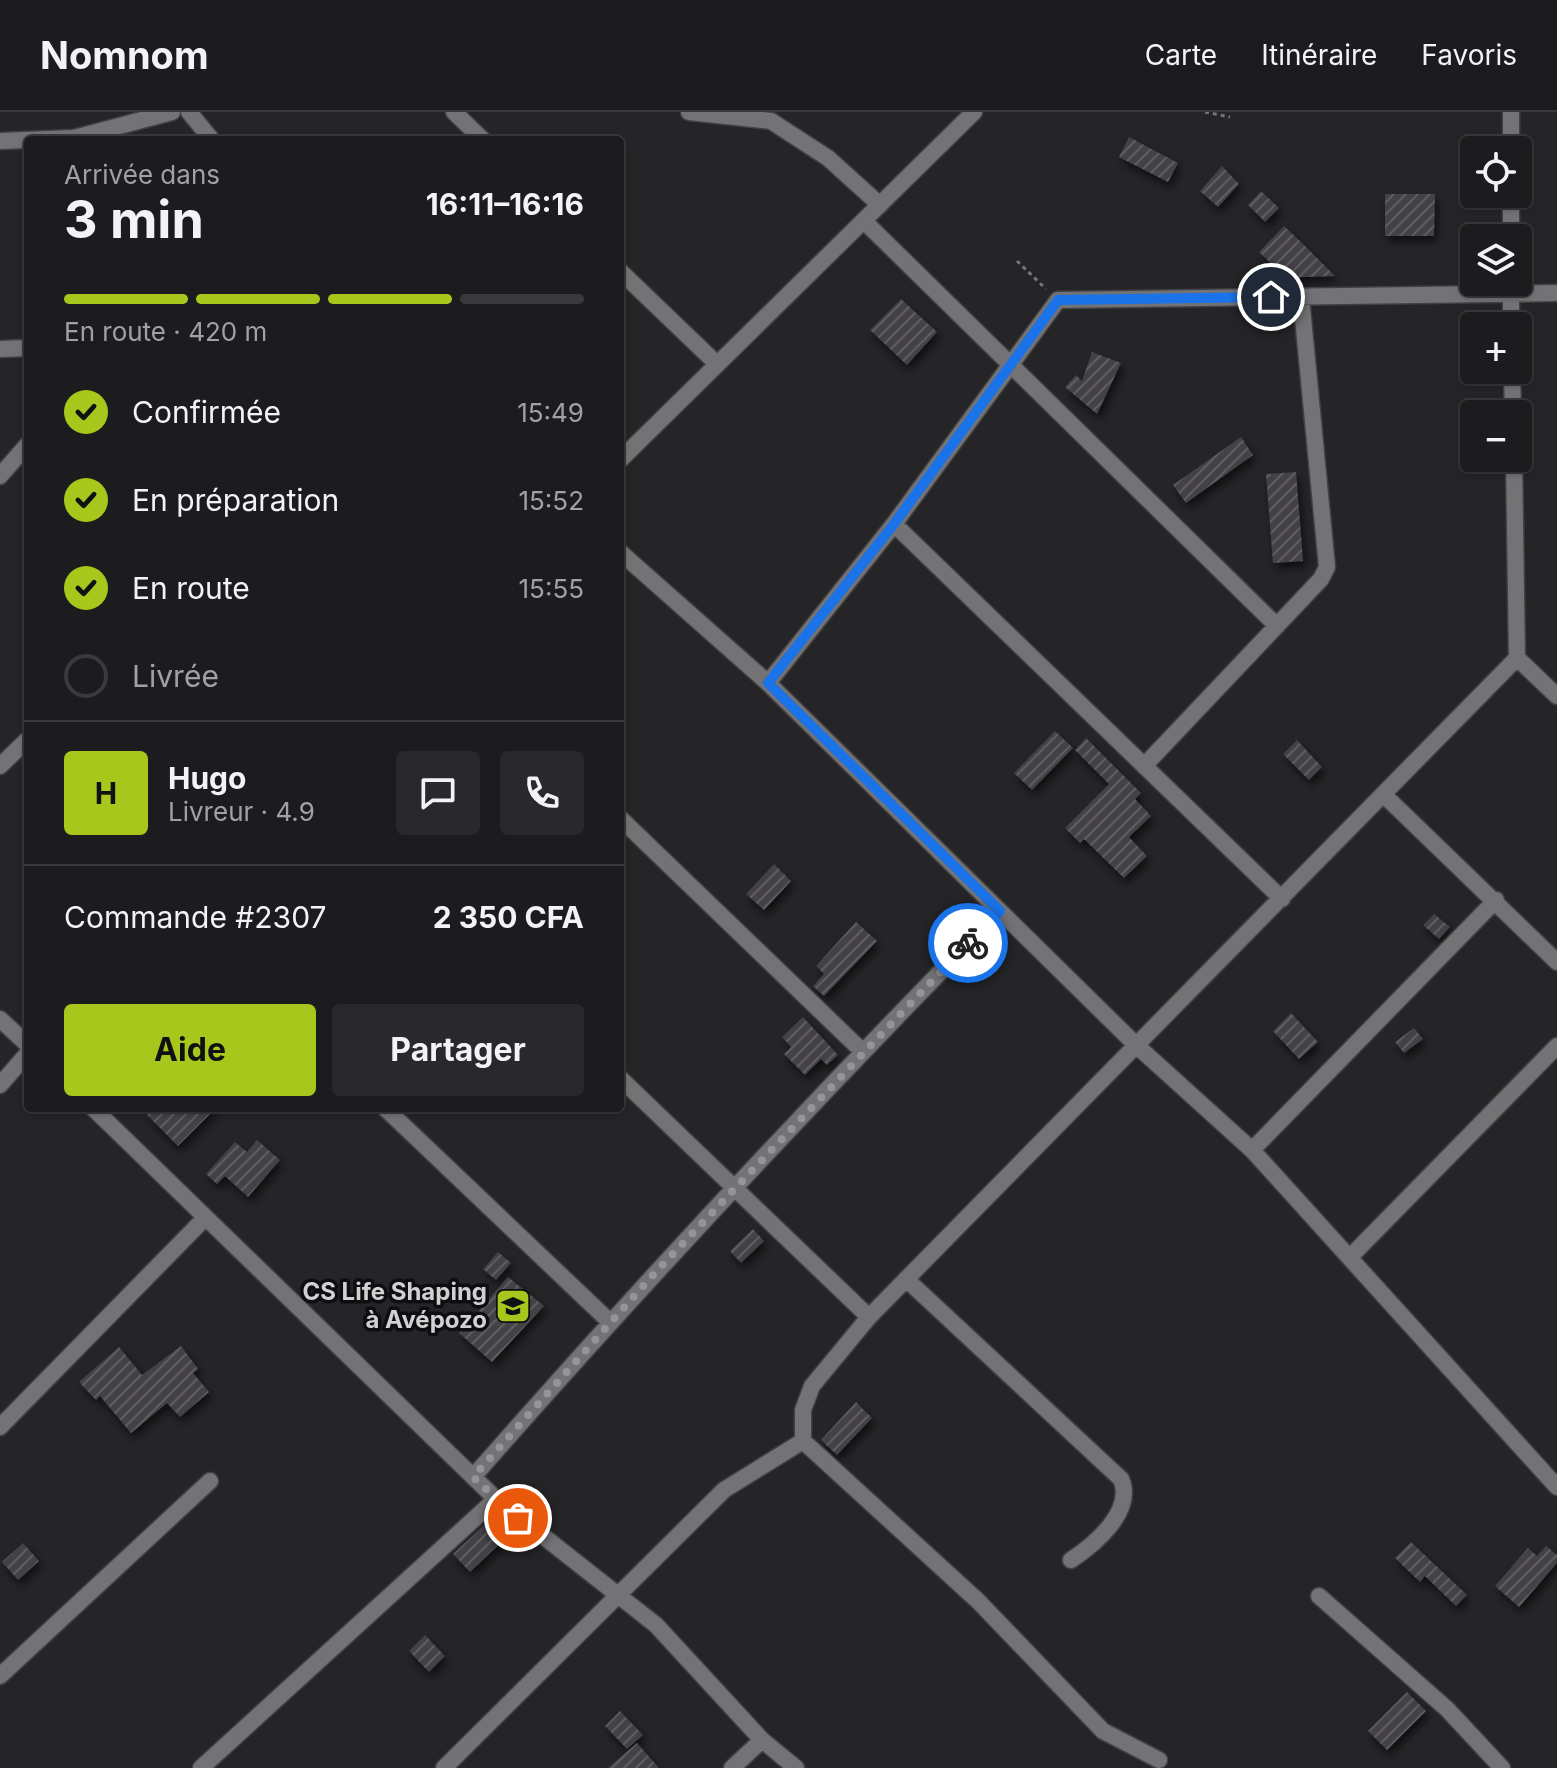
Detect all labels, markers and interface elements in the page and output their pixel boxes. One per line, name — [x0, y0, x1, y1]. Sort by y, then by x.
text: Nomnom — [40, 32, 209, 78]
text: Carte — [1145, 38, 1217, 72]
text: Itinéraire — [1261, 38, 1377, 72]
text: Favoris — [1421, 38, 1517, 72]
map controls — [1460, 136, 1532, 472]
button: locate — [1460, 136, 1532, 208]
text: Arrivée dans — [64, 159, 220, 190]
text: 16:11–16:16 — [426, 186, 584, 222]
text: 3 min — [64, 188, 204, 251]
button: layers — [1460, 224, 1532, 296]
pin — [1237, 263, 1305, 331]
icon: home — [1249, 275, 1293, 319]
button: + — [1460, 312, 1532, 384]
text: En route · 420 m — [64, 316, 267, 347]
icon: check — [64, 390, 108, 434]
text: Confirmée — [132, 394, 281, 430]
text: 15:49 — [517, 397, 584, 428]
button: − — [1460, 400, 1532, 472]
icon: check — [64, 478, 108, 522]
text: En préparation — [132, 482, 339, 518]
text: 15:52 — [518, 485, 584, 516]
icon: check — [64, 566, 108, 610]
text: En route — [132, 570, 250, 606]
text: 15:55 — [519, 573, 584, 604]
text: Livrée — [132, 658, 219, 694]
button: chat — [396, 751, 480, 835]
button: phone — [500, 751, 584, 835]
text: Hugo — [168, 760, 246, 796]
text: H — [95, 775, 117, 811]
text: Livreur · 4.9 — [168, 796, 315, 827]
text: Commande #2307 — [64, 899, 326, 935]
text: 2 350 CFA — [433, 899, 584, 935]
courier — [928, 903, 1008, 983]
icon: bike — [946, 921, 990, 965]
button: Aide — [64, 1004, 316, 1096]
button: Partager — [332, 1004, 584, 1096]
place label: CS Life Shaping à Avépozo — [302, 1277, 487, 1334]
school or university icon: CS Life Shaping à Avépozo — [494, 1287, 532, 1325]
pin — [484, 1484, 552, 1552]
icon: bag — [496, 1496, 540, 1540]

